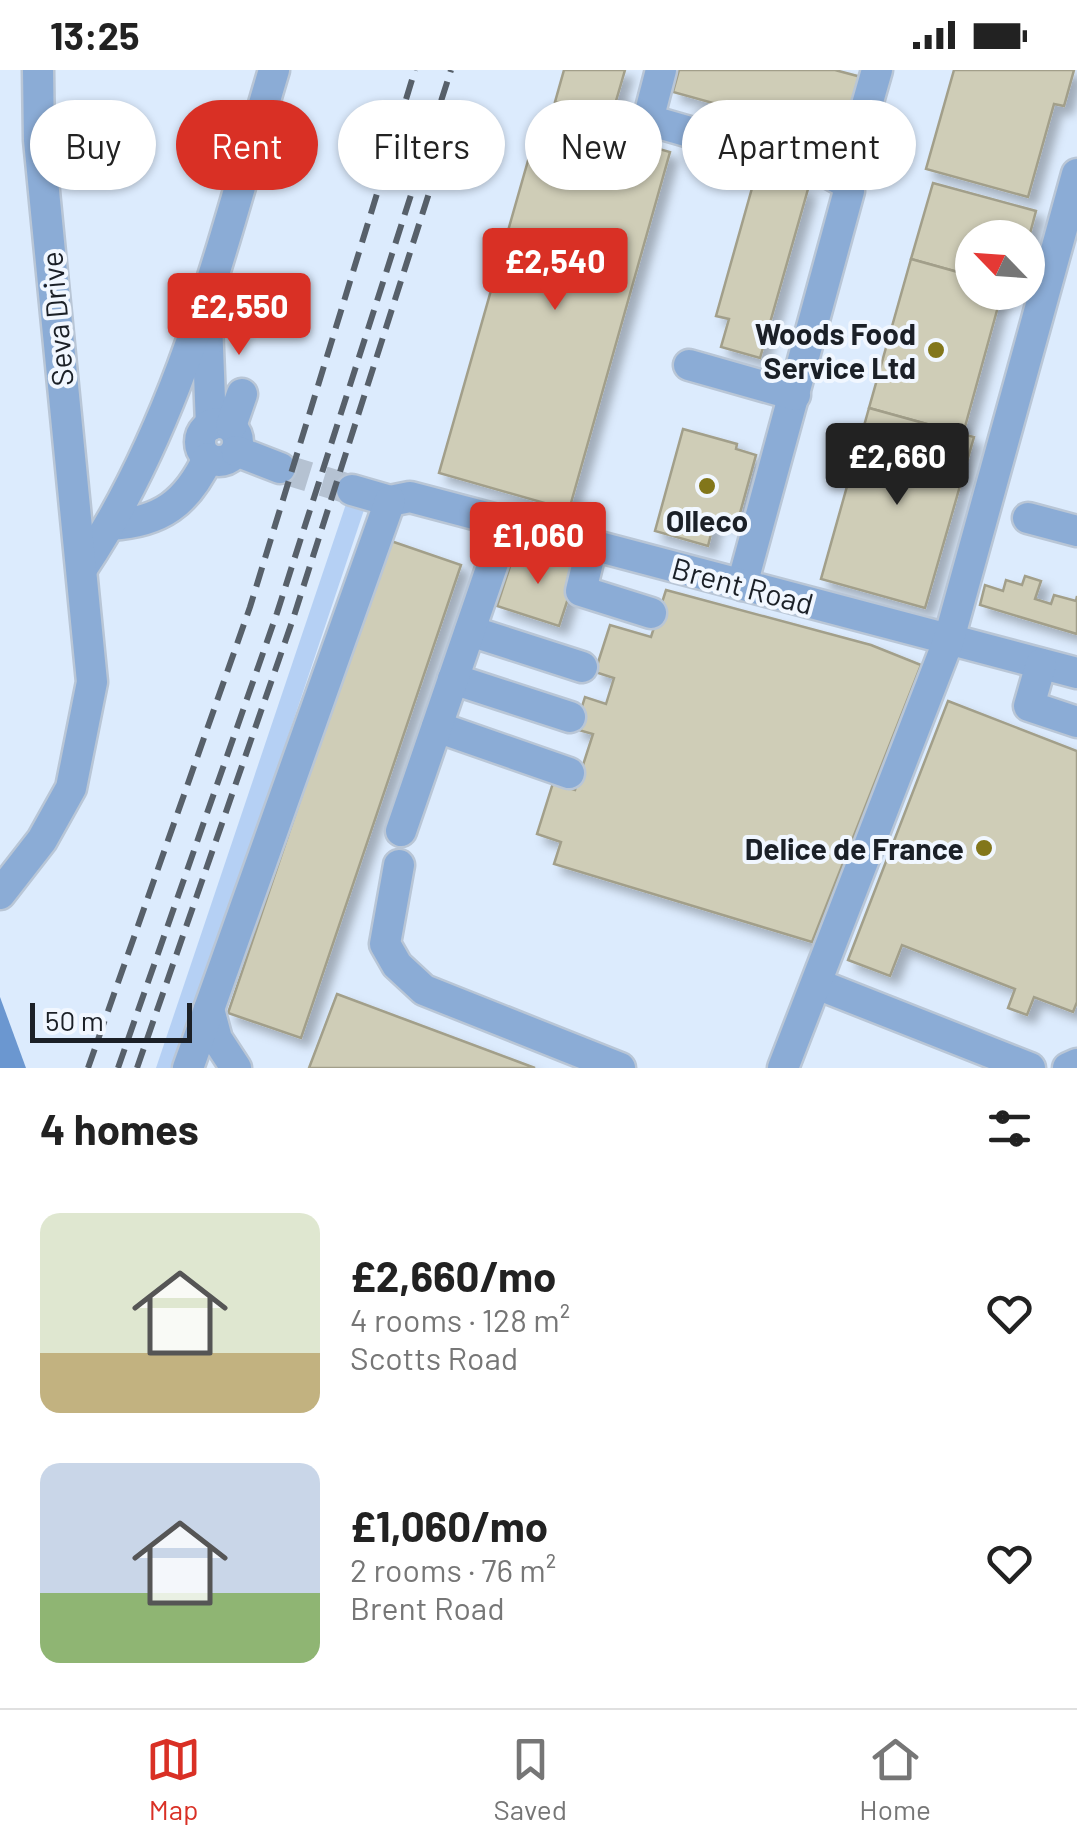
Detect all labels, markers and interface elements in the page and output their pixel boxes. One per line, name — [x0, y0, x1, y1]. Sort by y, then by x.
text: 13:25 — [50, 12, 140, 58]
chip: Buy — [30, 100, 156, 190]
chip: Rent — [176, 100, 318, 190]
chip: Filters — [338, 100, 505, 190]
chip: New — [525, 100, 662, 190]
chip: Apartment — [682, 100, 916, 190]
north arrow — [955, 220, 1045, 310]
map controls — [955, 220, 1045, 310]
pin: £2,540 — [474, 228, 636, 313]
text: £2,540 — [505, 241, 605, 279]
street label: Seva Drive — [32, 250, 80, 388]
pin: £2,550 — [158, 273, 320, 358]
text: £2,550 — [190, 286, 288, 324]
place label: Woods Food Service Ltd — [755, 315, 916, 385]
marker: Woods Food Service Ltd — [925, 339, 947, 361]
pin: £2,660 — [816, 423, 978, 508]
text: £2,660 — [848, 436, 946, 474]
marker: Olleco — [696, 475, 718, 497]
pin: £1,060 — [457, 502, 619, 587]
place label: Olleco — [666, 502, 748, 538]
text: £1,060 — [492, 515, 584, 553]
street label: Brent Road — [668, 549, 818, 621]
place label: Delice de France — [745, 830, 964, 866]
marker: Delice de France — [973, 837, 995, 859]
scale bar — [30, 998, 192, 1043]
text: 50 m — [45, 1003, 104, 1037]
icon: filters — [982, 1101, 1037, 1156]
text: 4 homes — [40, 1103, 199, 1153]
text: £2,660/mo — [350, 1250, 556, 1300]
icon: home — [120, 1253, 240, 1373]
icon: heart — [982, 1286, 1037, 1341]
text: 4 rooms · 128 m² — [350, 1300, 570, 1338]
text: Scotts Road — [350, 1338, 518, 1376]
text: £1,060/mo — [350, 1500, 548, 1550]
icon: home — [120, 1503, 240, 1623]
icon: heart — [982, 1536, 1037, 1591]
text: 2 rooms · 76 m² — [350, 1550, 556, 1588]
text: Brent Road — [350, 1588, 505, 1626]
tab: Map — [146, 1732, 201, 1826]
tab: Saved — [494, 1732, 567, 1826]
tab: Home — [859, 1732, 931, 1826]

